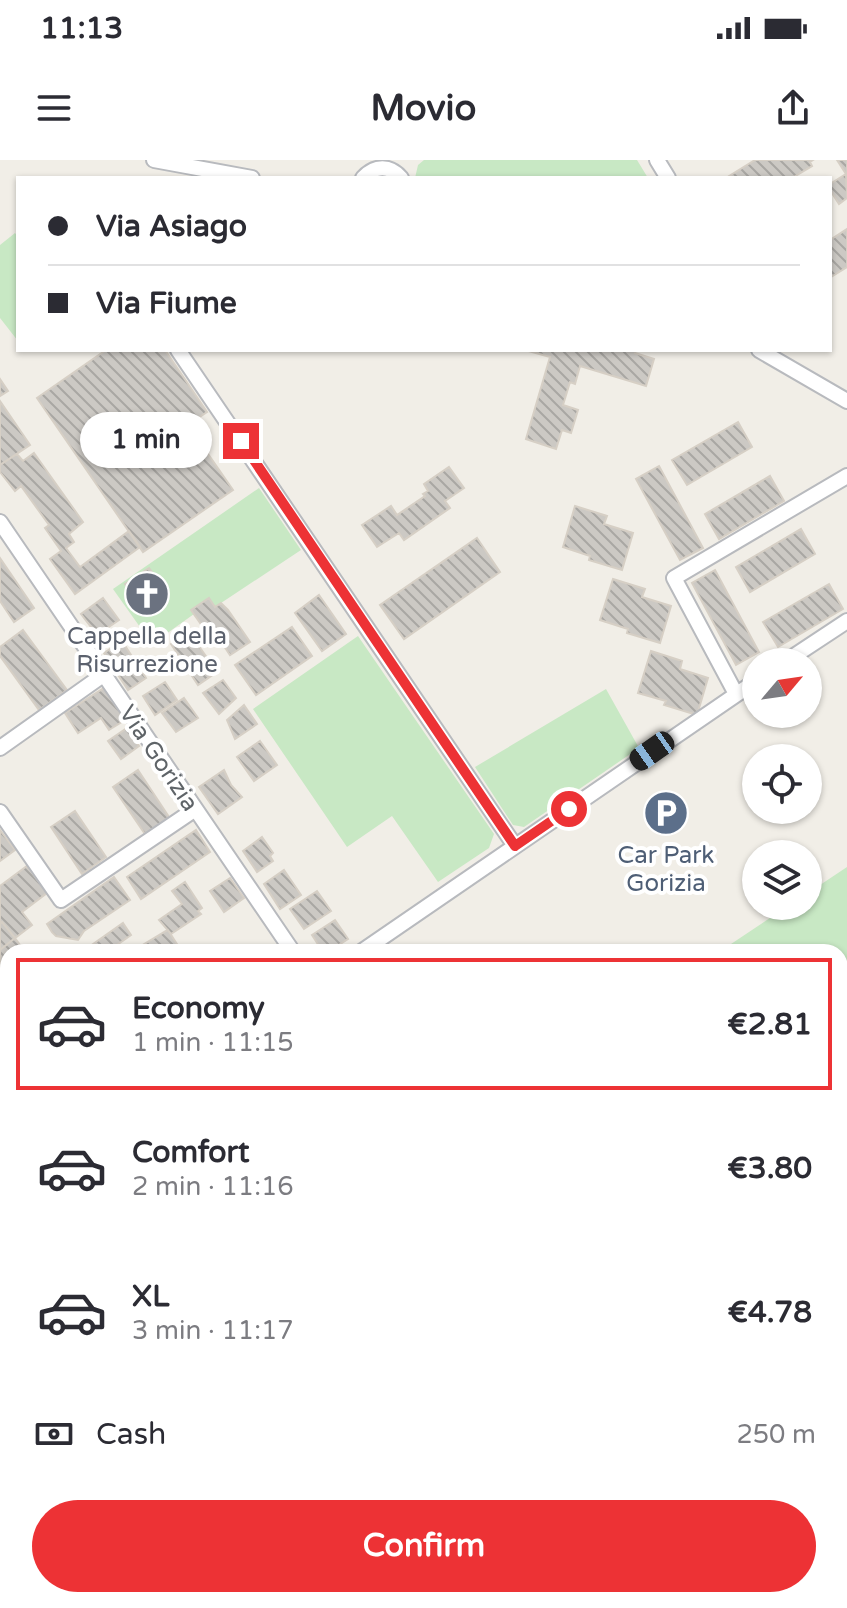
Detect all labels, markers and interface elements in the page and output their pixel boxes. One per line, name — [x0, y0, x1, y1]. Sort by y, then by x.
text: 11:13 — [40, 10, 123, 47]
icon: menu — [32, 86, 76, 130]
icon: share — [771, 86, 815, 130]
text: Movio — [371, 87, 476, 130]
text: Via Asiago — [96, 208, 247, 245]
text: Via Fiume — [96, 285, 237, 322]
callout: 1 min — [81, 413, 213, 469]
route end — [223, 423, 259, 459]
text: 1 min — [111, 424, 181, 455]
church icon: Cappella della Risurrezione — [123, 570, 171, 618]
place label: Cappella della Risurrezione — [67, 622, 227, 679]
north arrow — [742, 648, 822, 728]
map controls — [742, 648, 822, 920]
street label: Via Gorizia — [113, 700, 205, 817]
car — [625, 727, 679, 775]
button: locate — [742, 744, 822, 824]
parking icon: Car Park Gorizia — [642, 789, 690, 837]
route start — [551, 791, 587, 827]
button: layers — [742, 840, 822, 920]
place label: Car Park Gorizia — [618, 841, 714, 898]
icon: car — [36, 988, 108, 1060]
text: Economy — [132, 990, 265, 1027]
text: €2.81 — [727, 1006, 812, 1043]
text: 1 min · 11:15 — [132, 1027, 294, 1058]
icon: car — [36, 1132, 108, 1204]
text: Comfort — [132, 1134, 250, 1171]
text: €3.80 — [727, 1150, 812, 1187]
text: 2 min · 11:16 — [132, 1171, 294, 1202]
icon: car — [36, 1276, 108, 1348]
text: XL — [132, 1278, 169, 1315]
text: €4.78 — [728, 1294, 812, 1331]
text: 3 min · 11:17 — [132, 1315, 294, 1346]
icon: cash — [32, 1412, 76, 1456]
text: Cash — [96, 1416, 166, 1453]
text: 250 m — [736, 1419, 816, 1450]
button: Confirm — [32, 1500, 816, 1592]

